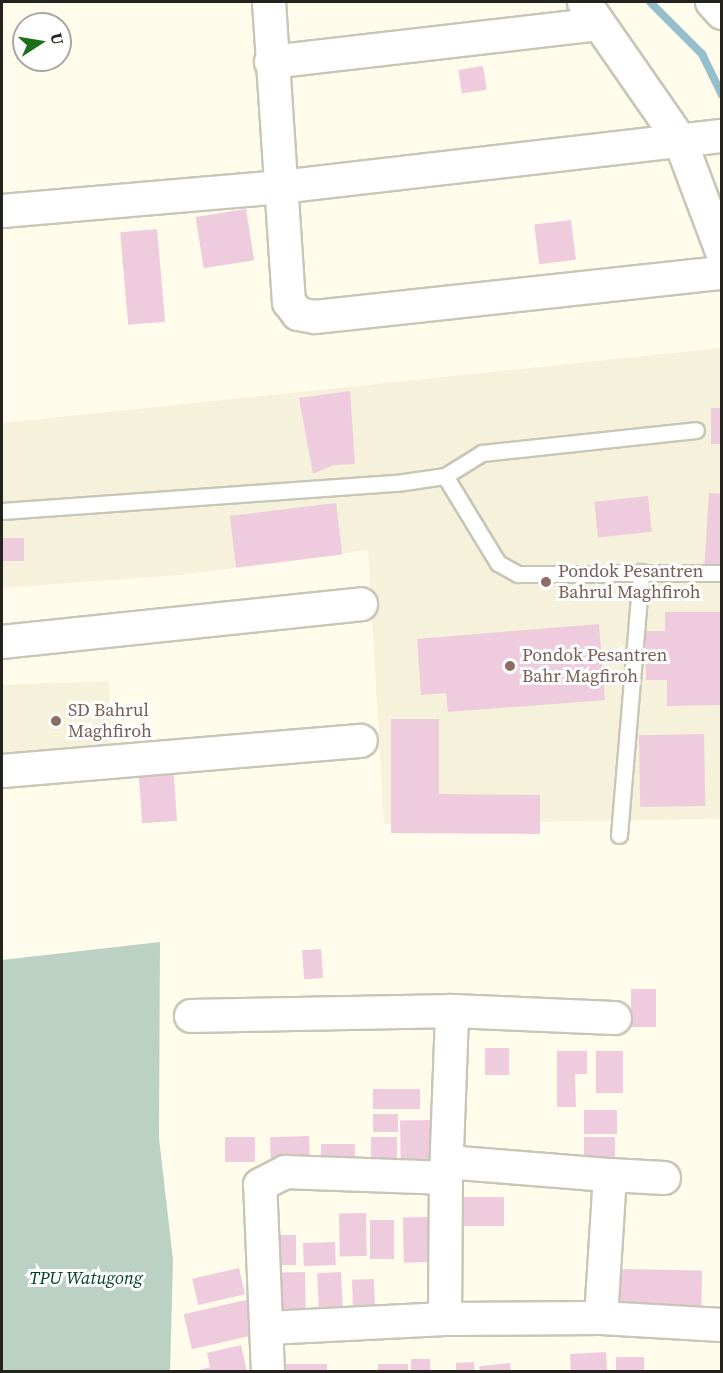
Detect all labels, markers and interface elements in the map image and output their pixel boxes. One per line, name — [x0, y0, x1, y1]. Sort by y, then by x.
north arrow — [12, 12, 72, 72]
text: U — [46, 31, 70, 47]
place label: Pondok Pesantren Bahrul Maghfiroh — [558, 561, 703, 604]
marker: Pondok Pesantren Bahrul Maghfiroh — [539, 575, 553, 589]
place label: Pondok Pesantren Bahr Magfiroh — [522, 645, 667, 688]
marker: Pondok Pesantren Bahr Magfiroh — [503, 659, 517, 673]
place label: SD Bahrul Maghfiroh — [68, 700, 152, 742]
marker: SD Bahrul Maghfiroh — [49, 714, 63, 728]
park label: TPU Watugong — [29, 1267, 143, 1289]

